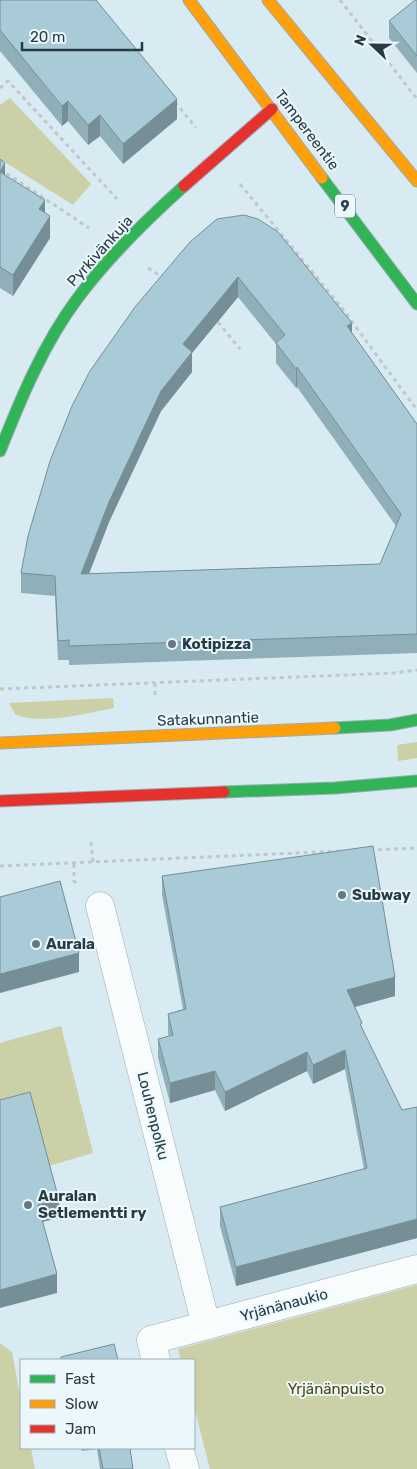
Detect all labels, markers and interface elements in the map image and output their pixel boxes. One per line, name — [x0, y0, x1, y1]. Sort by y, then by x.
scale bar — [22, 20, 142, 52]
north arrow — [347, 20, 397, 70]
text: 20 m — [30, 28, 65, 46]
text: N — [351, 32, 370, 48]
street label: Tampereentie — [271, 86, 343, 174]
road number: 9 — [335, 195, 355, 218]
street label: Pyrkivänkuja — [63, 212, 137, 290]
place label: Kotipizza — [182, 635, 251, 653]
marker: Kotipizza — [166, 638, 178, 650]
street label: Satakunnantie — [157, 708, 259, 730]
place label: Subway — [352, 886, 411, 904]
marker: Subway — [336, 889, 348, 901]
place label: Aurala — [46, 935, 95, 953]
marker: Aurala — [30, 938, 42, 950]
street label: Louhenpolku — [133, 1070, 173, 1162]
place label: Auralan Setlementti ry — [38, 1187, 147, 1222]
marker: Auralan Setlementti ry — [22, 1199, 34, 1211]
street label: Yrjänänaukio — [238, 1285, 330, 1325]
legend — [20, 1359, 195, 1449]
text: Fast — [65, 1370, 95, 1388]
park label: Yrjänänpuisto — [288, 1380, 384, 1398]
text: Slow — [65, 1395, 98, 1413]
text: Jam — [65, 1420, 96, 1438]

